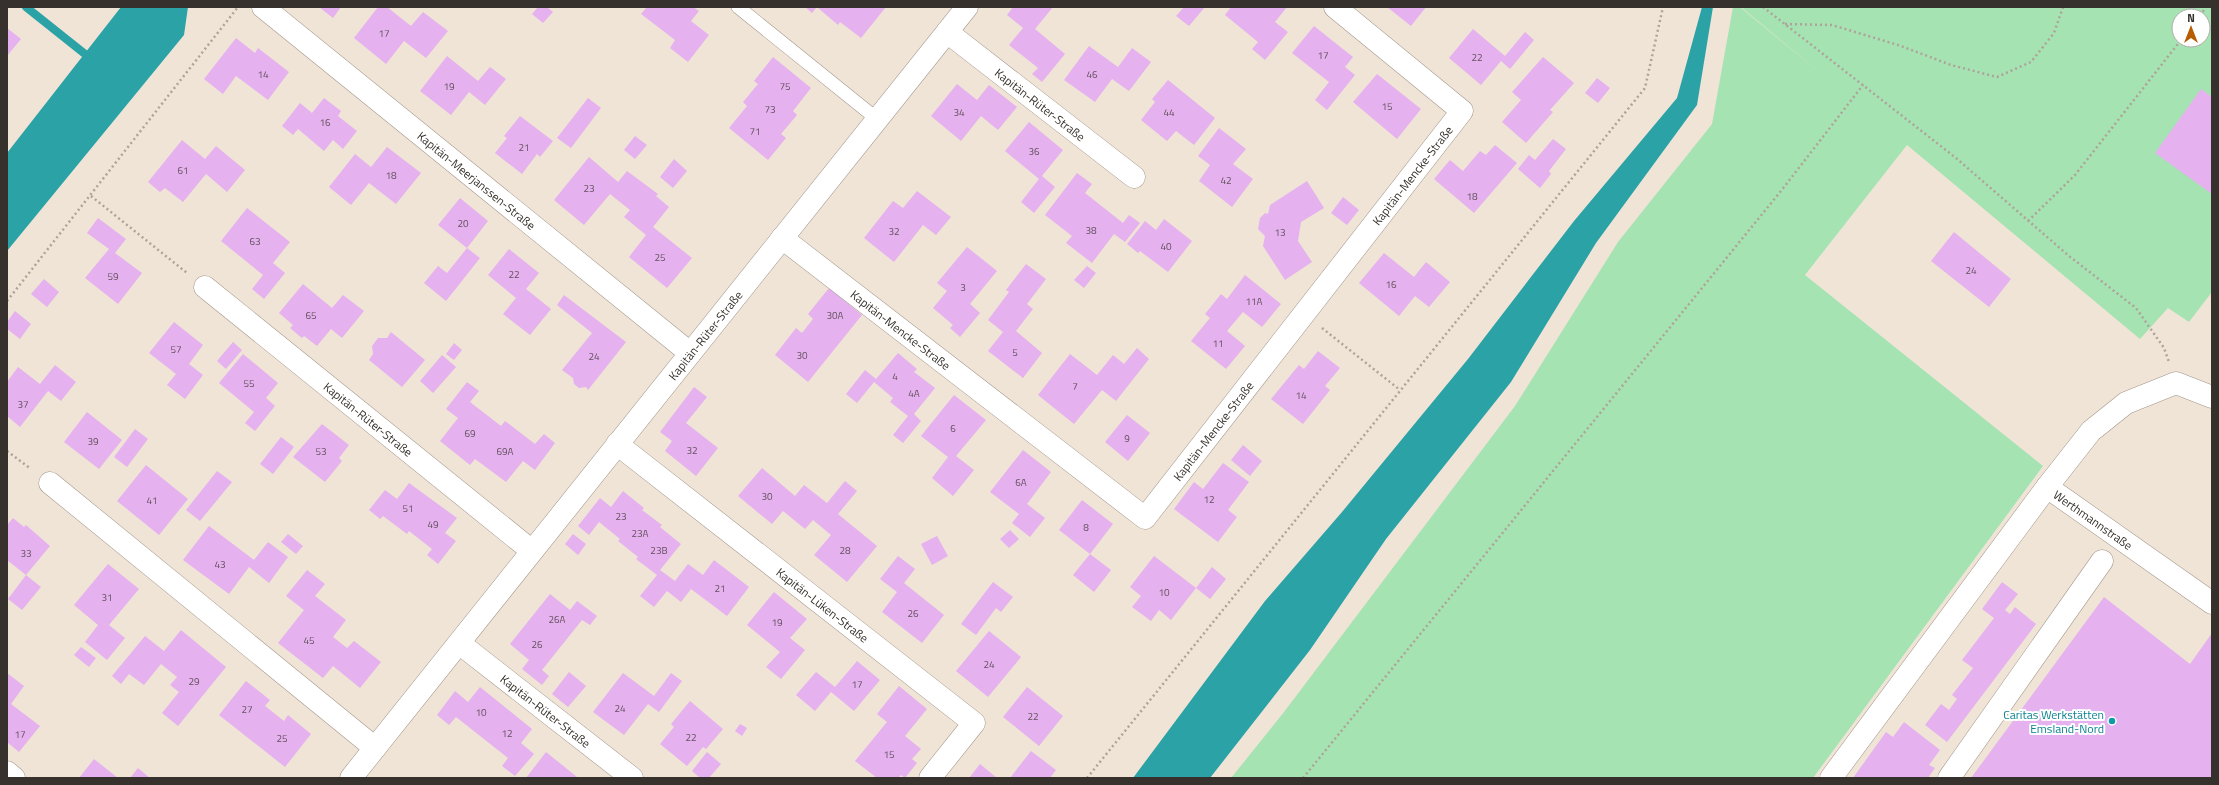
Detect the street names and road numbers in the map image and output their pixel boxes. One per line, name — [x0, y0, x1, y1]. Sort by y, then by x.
street label: Kapitän-Rüter-Straße — [991, 63, 1090, 146]
street label: Kapitän-Mencke-Straße — [1367, 121, 1457, 229]
street label: Kapitän-Meerjanssen-Straße — [413, 126, 540, 234]
street label: Kapitän-Mencke-Straße — [847, 285, 955, 374]
street label: Kapitän-Rüter-Straße — [663, 286, 747, 384]
street label: Kapitän-Rüter-Straße — [320, 377, 417, 461]
street label: Kapitän-Mencke-Straße — [1168, 377, 1258, 485]
street label: Werthmannstraße — [2050, 485, 2137, 554]
street label: Kapitän-Lüken-Straße — [772, 563, 873, 647]
street label: Kapitän-Rüter-Straße — [496, 669, 595, 752]

